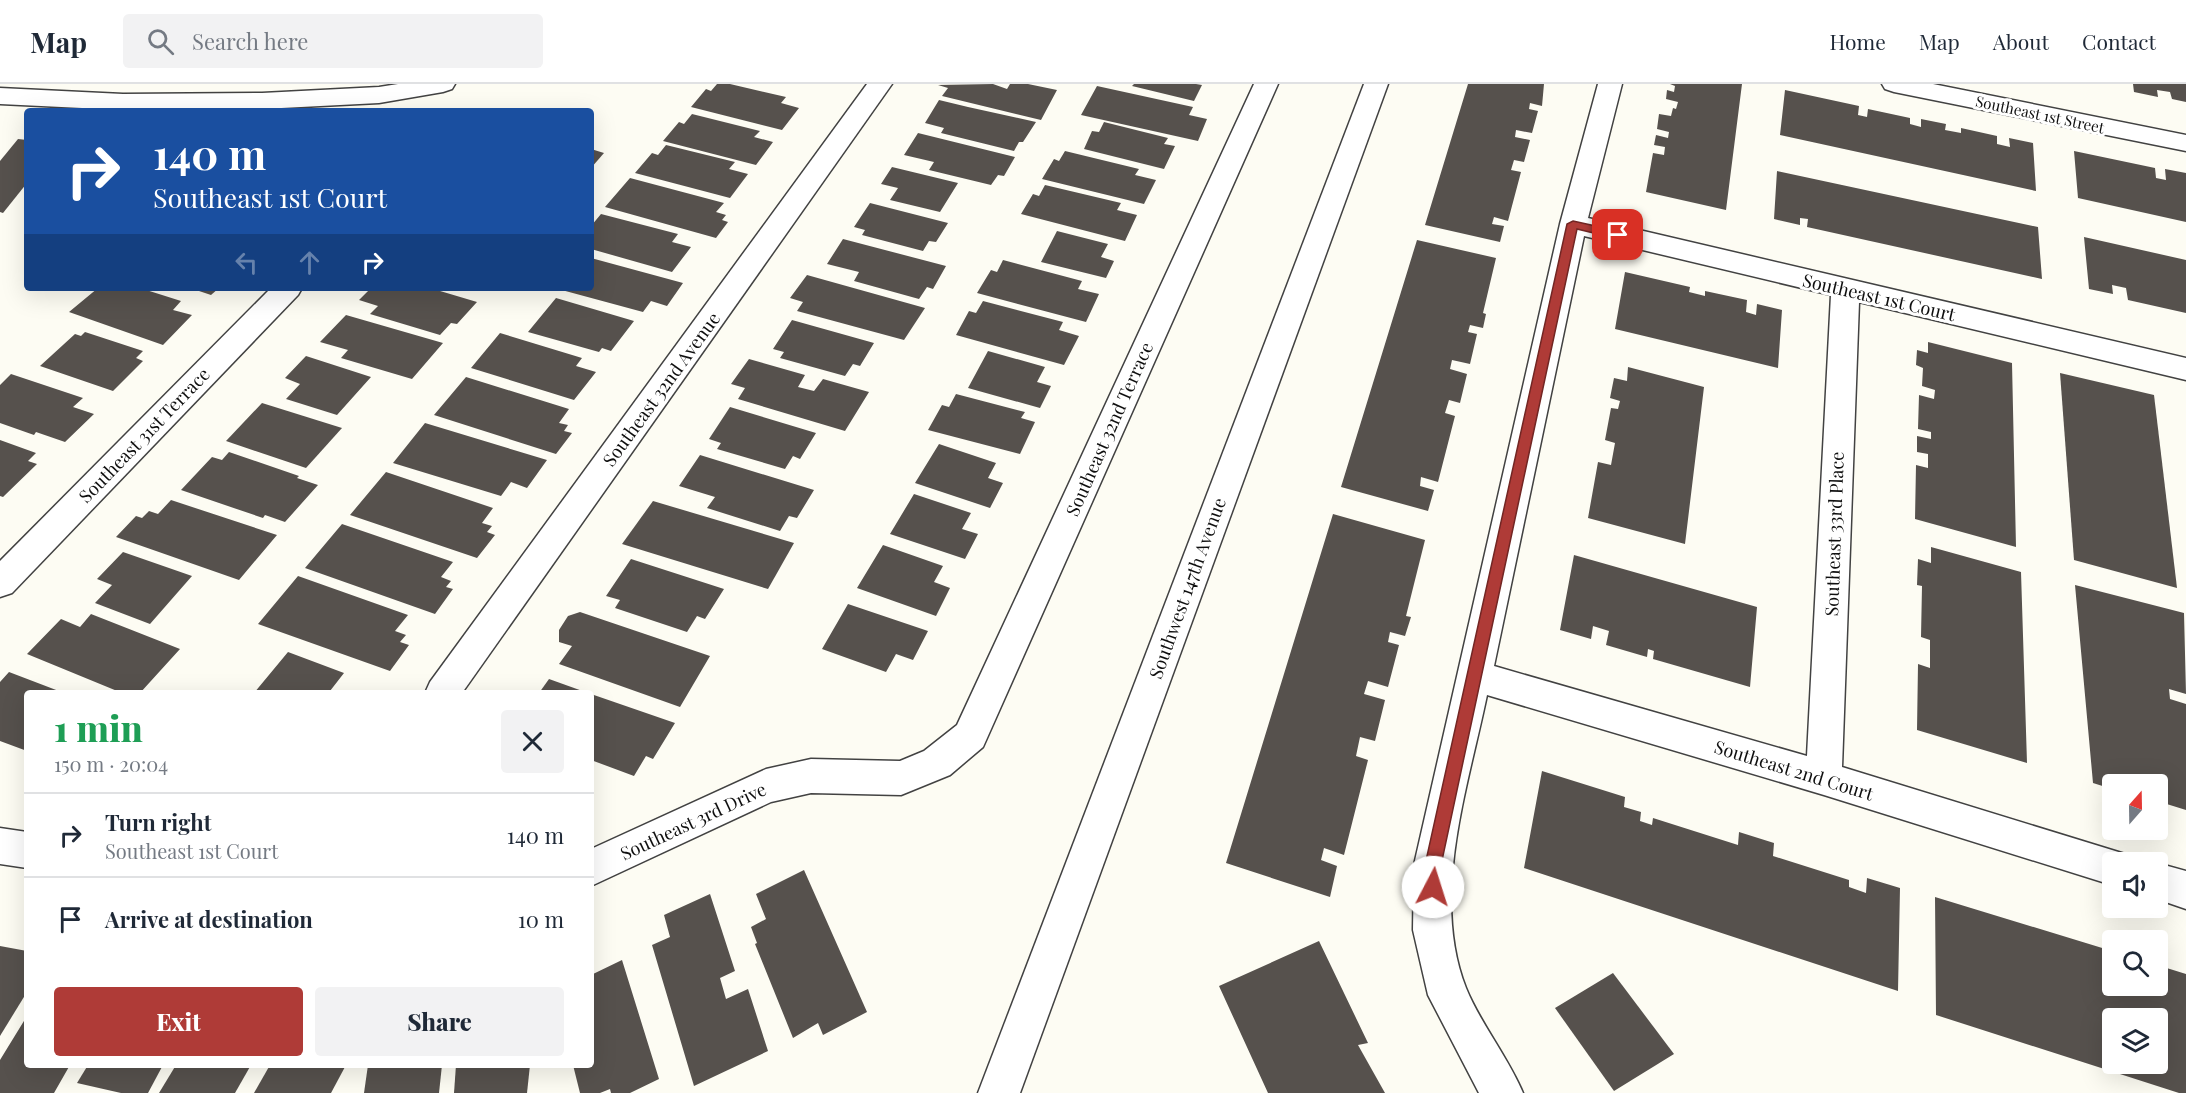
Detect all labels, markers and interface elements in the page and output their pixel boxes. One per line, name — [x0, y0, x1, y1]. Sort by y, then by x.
search box — [123, 14, 543, 68]
text: Map — [30, 23, 87, 60]
icon: search — [144, 25, 177, 58]
text: Search here — [192, 26, 308, 56]
text: Home — [1830, 27, 1886, 55]
text: Map — [1919, 27, 1960, 55]
text: About — [1993, 27, 2049, 55]
text: Contact — [2082, 27, 2156, 55]
street label: Southeast 1st Street — [1974, 91, 2107, 138]
text: 140 m — [153, 125, 266, 181]
icon: right — [54, 132, 132, 210]
text: Southeast 1st Court — [153, 179, 387, 215]
pin — [1592, 209, 1643, 260]
icon: arrive — [1601, 218, 1634, 251]
icon: left — [230, 246, 263, 279]
icon: ahead — [293, 246, 326, 279]
icon: right — [356, 246, 389, 279]
street label: Southeast 1st Court — [1800, 268, 1958, 326]
street label: Southeast 32nd Avenue — [597, 307, 725, 471]
street label: Southeast 32nd Terrace — [1060, 338, 1158, 520]
street label: Southeast 31st Terrace — [73, 362, 215, 508]
street label: Southeast 33rd Place — [1819, 451, 1849, 617]
street label: Southwest 147th Avenue — [1143, 494, 1231, 682]
text: 1 min — [54, 703, 143, 751]
button: close — [501, 710, 564, 773]
street label: Southeast 2nd Court — [1712, 734, 1877, 806]
text: 150 m · 20:04 — [54, 750, 168, 777]
north arrow — [2102, 774, 2168, 840]
map controls — [2102, 774, 2168, 1074]
street label: Southeast 3rd Drive — [616, 777, 770, 865]
text: Turn right — [105, 807, 211, 837]
icon: right — [54, 819, 87, 852]
text: 140 m — [507, 820, 564, 850]
text: Southeast 1st Court — [105, 837, 278, 864]
button: sound — [2102, 852, 2168, 918]
position arrow — [1401, 855, 1465, 919]
icon: arrive — [54, 903, 87, 936]
text: Arrive at destination — [105, 904, 313, 934]
text: 10 m — [518, 904, 564, 934]
button: search — [2102, 930, 2168, 996]
button: Exit — [54, 987, 303, 1056]
button: Share — [315, 987, 564, 1056]
button: layers — [2102, 1008, 2168, 1074]

